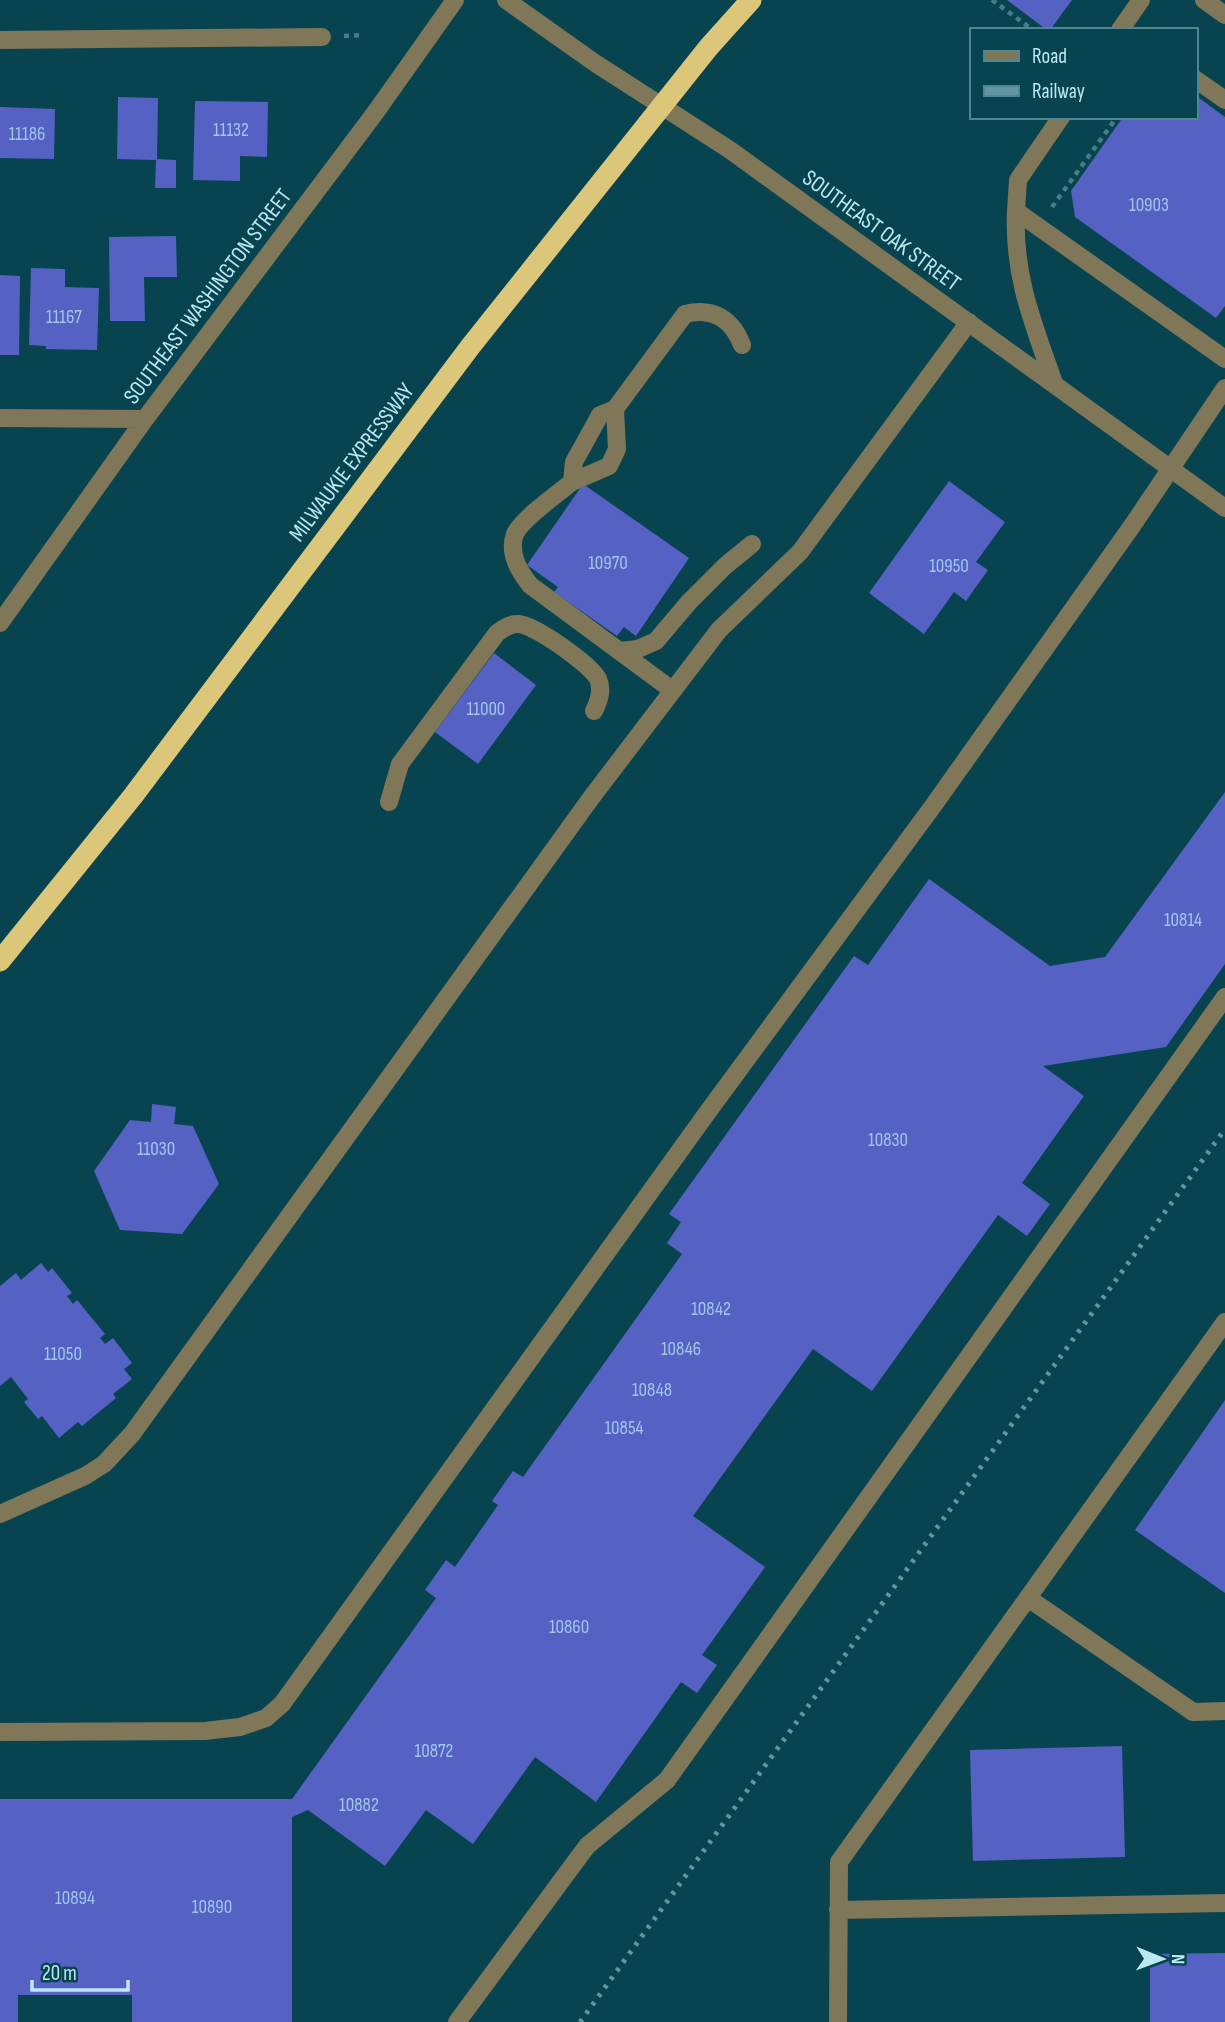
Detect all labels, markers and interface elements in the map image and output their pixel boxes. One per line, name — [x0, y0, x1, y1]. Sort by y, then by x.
legend — [970, 28, 1197, 119]
text: Road — [1032, 44, 1067, 69]
text: Railway — [1032, 79, 1085, 104]
house number: 11132 — [213, 119, 249, 142]
house number: 11186 — [9, 123, 45, 146]
street label: SOUTHEAST OAK STREET — [797, 164, 966, 298]
street label: SOUTHEAST WASHINGTON STREET — [118, 183, 298, 410]
house number: 10903 — [1129, 194, 1169, 217]
house number: 11167 — [46, 306, 82, 329]
street label: MILWAUKIE EXPRESSWAY — [283, 378, 421, 547]
house number: 10970 — [588, 552, 628, 575]
house number: 10950 — [929, 555, 969, 578]
house number: 11000 — [467, 698, 505, 721]
house number: 10814 — [1164, 909, 1202, 932]
house number: 10830 — [868, 1129, 908, 1152]
house number: 11030 — [137, 1138, 175, 1161]
house number: 10842 — [691, 1298, 731, 1321]
house number: 10846 — [661, 1338, 701, 1361]
house number: 11050 — [44, 1343, 82, 1366]
house number: 10848 — [632, 1379, 672, 1402]
house number: 10854 — [604, 1417, 644, 1440]
house number: 10860 — [549, 1616, 589, 1639]
house number: 10872 — [415, 1740, 453, 1763]
house number: 10882 — [339, 1794, 379, 1817]
house number: 10894 — [55, 1887, 95, 1910]
house number: 10890 — [192, 1896, 232, 1919]
north arrow — [1127, 1924, 1197, 1994]
scale bar — [32, 1948, 128, 1992]
text: N — [1166, 1954, 1189, 1965]
text: 20 m — [42, 1961, 77, 1986]

